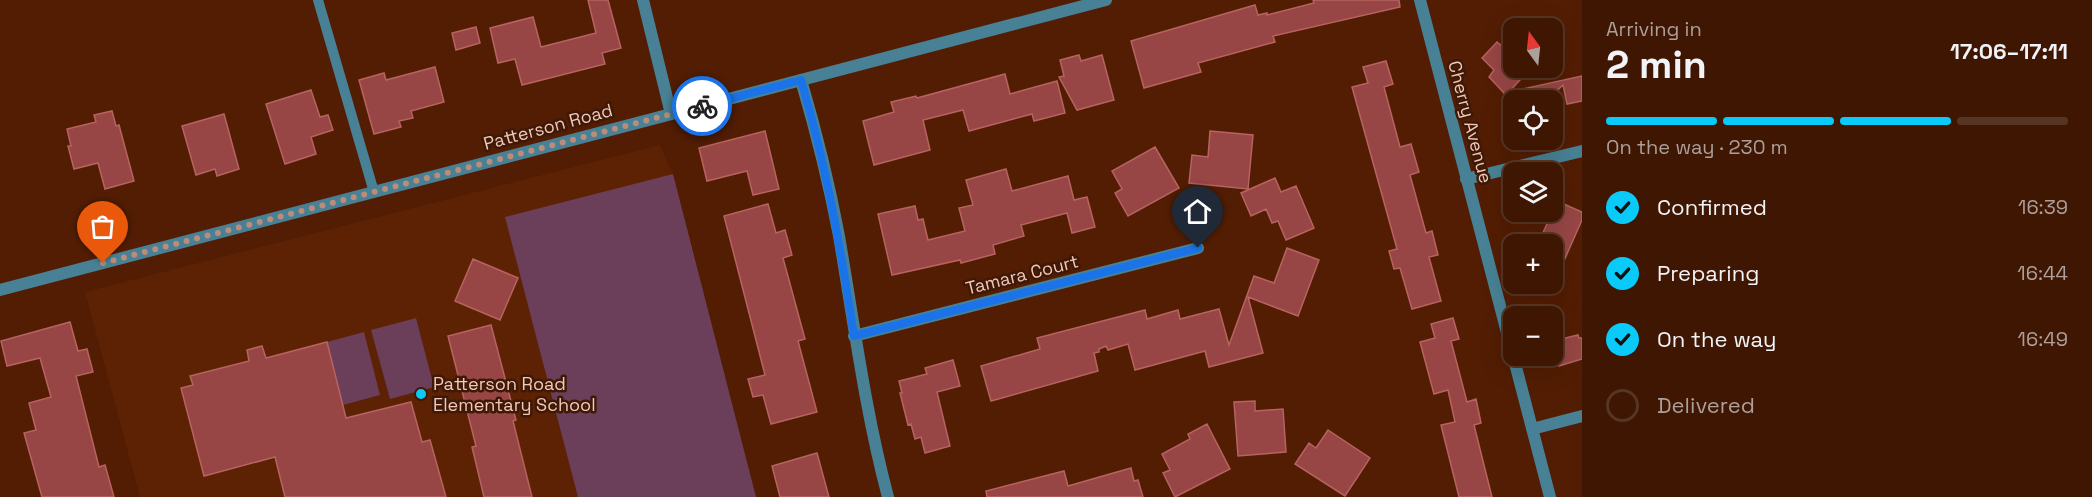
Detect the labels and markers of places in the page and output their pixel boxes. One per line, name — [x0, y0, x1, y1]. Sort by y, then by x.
pin — [1172, 186, 1223, 248]
pin — [77, 201, 128, 263]
place label: Patterson Road Elementary School — [433, 372, 596, 416]
marker: Patterson Road Elementary School — [414, 387, 428, 401]

